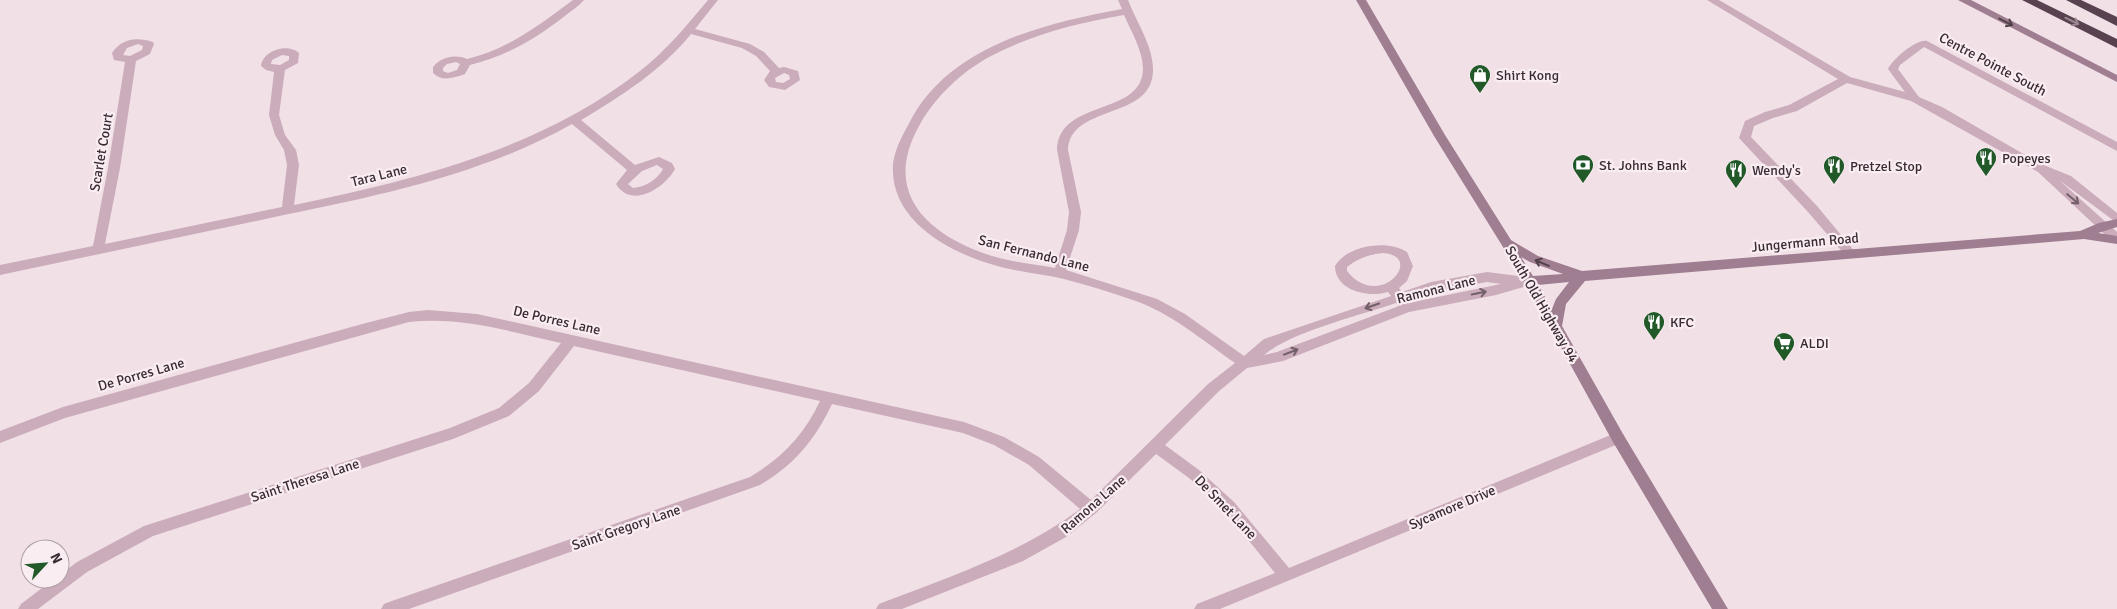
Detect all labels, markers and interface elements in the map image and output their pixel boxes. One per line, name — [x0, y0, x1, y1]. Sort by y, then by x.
one-way arrow — [1999, 17, 2014, 27]
one-way arrow — [2064, 17, 2079, 27]
street label: Centre Pointe South — [1936, 29, 2049, 100]
shop icon: Shirt Kong — [1468, 63, 1492, 94]
place label: Shirt Kong — [1496, 67, 1559, 84]
street label: Scarlet Court — [86, 112, 117, 193]
restaurant icon: Popeyes — [1974, 146, 1998, 177]
place label: Popeyes — [2002, 150, 2051, 167]
bank icon: St. Johns Bank — [1571, 153, 1595, 184]
restaurant icon: Pretzel Stop — [1822, 154, 1846, 185]
place label: St. Johns Bank — [1599, 157, 1687, 174]
restaurant icon: Wendy's — [1724, 158, 1748, 189]
place label: Pretzel Stop — [1850, 158, 1922, 175]
street label: Tara Lane — [349, 160, 409, 191]
place label: Wendy's — [1752, 162, 1801, 179]
one-way arrow — [2067, 194, 2080, 205]
street label: Jungermann Road — [1751, 229, 1859, 256]
street label: San Fernando Lane — [977, 231, 1091, 275]
street label: South Old Highway 94 — [1501, 243, 1582, 366]
one-way arrow — [1535, 257, 1550, 267]
street label: Ramona Lane — [1395, 271, 1477, 307]
one-way arrow — [1471, 288, 1487, 298]
street label: De Porres Lane — [512, 302, 602, 339]
one-way arrow — [1365, 302, 1380, 311]
restaurant icon: KFC — [1642, 310, 1666, 341]
place label: KFC — [1670, 314, 1694, 331]
supermarket icon: ALDI — [1772, 331, 1796, 362]
place label: ALDI — [1800, 335, 1829, 352]
one-way arrow — [1283, 347, 1298, 356]
street label: De Porres Lane — [96, 354, 186, 395]
street label: Saint Theresa Lane — [249, 455, 361, 506]
street label: Ramona Lane — [1057, 472, 1129, 537]
street label: De Smet Lane — [1191, 472, 1260, 543]
street label: Sycamore Drive — [1406, 482, 1498, 533]
street label: Saint Gregory Lane — [570, 501, 683, 554]
north arrow — [20, 539, 70, 589]
text: N — [46, 550, 66, 567]

